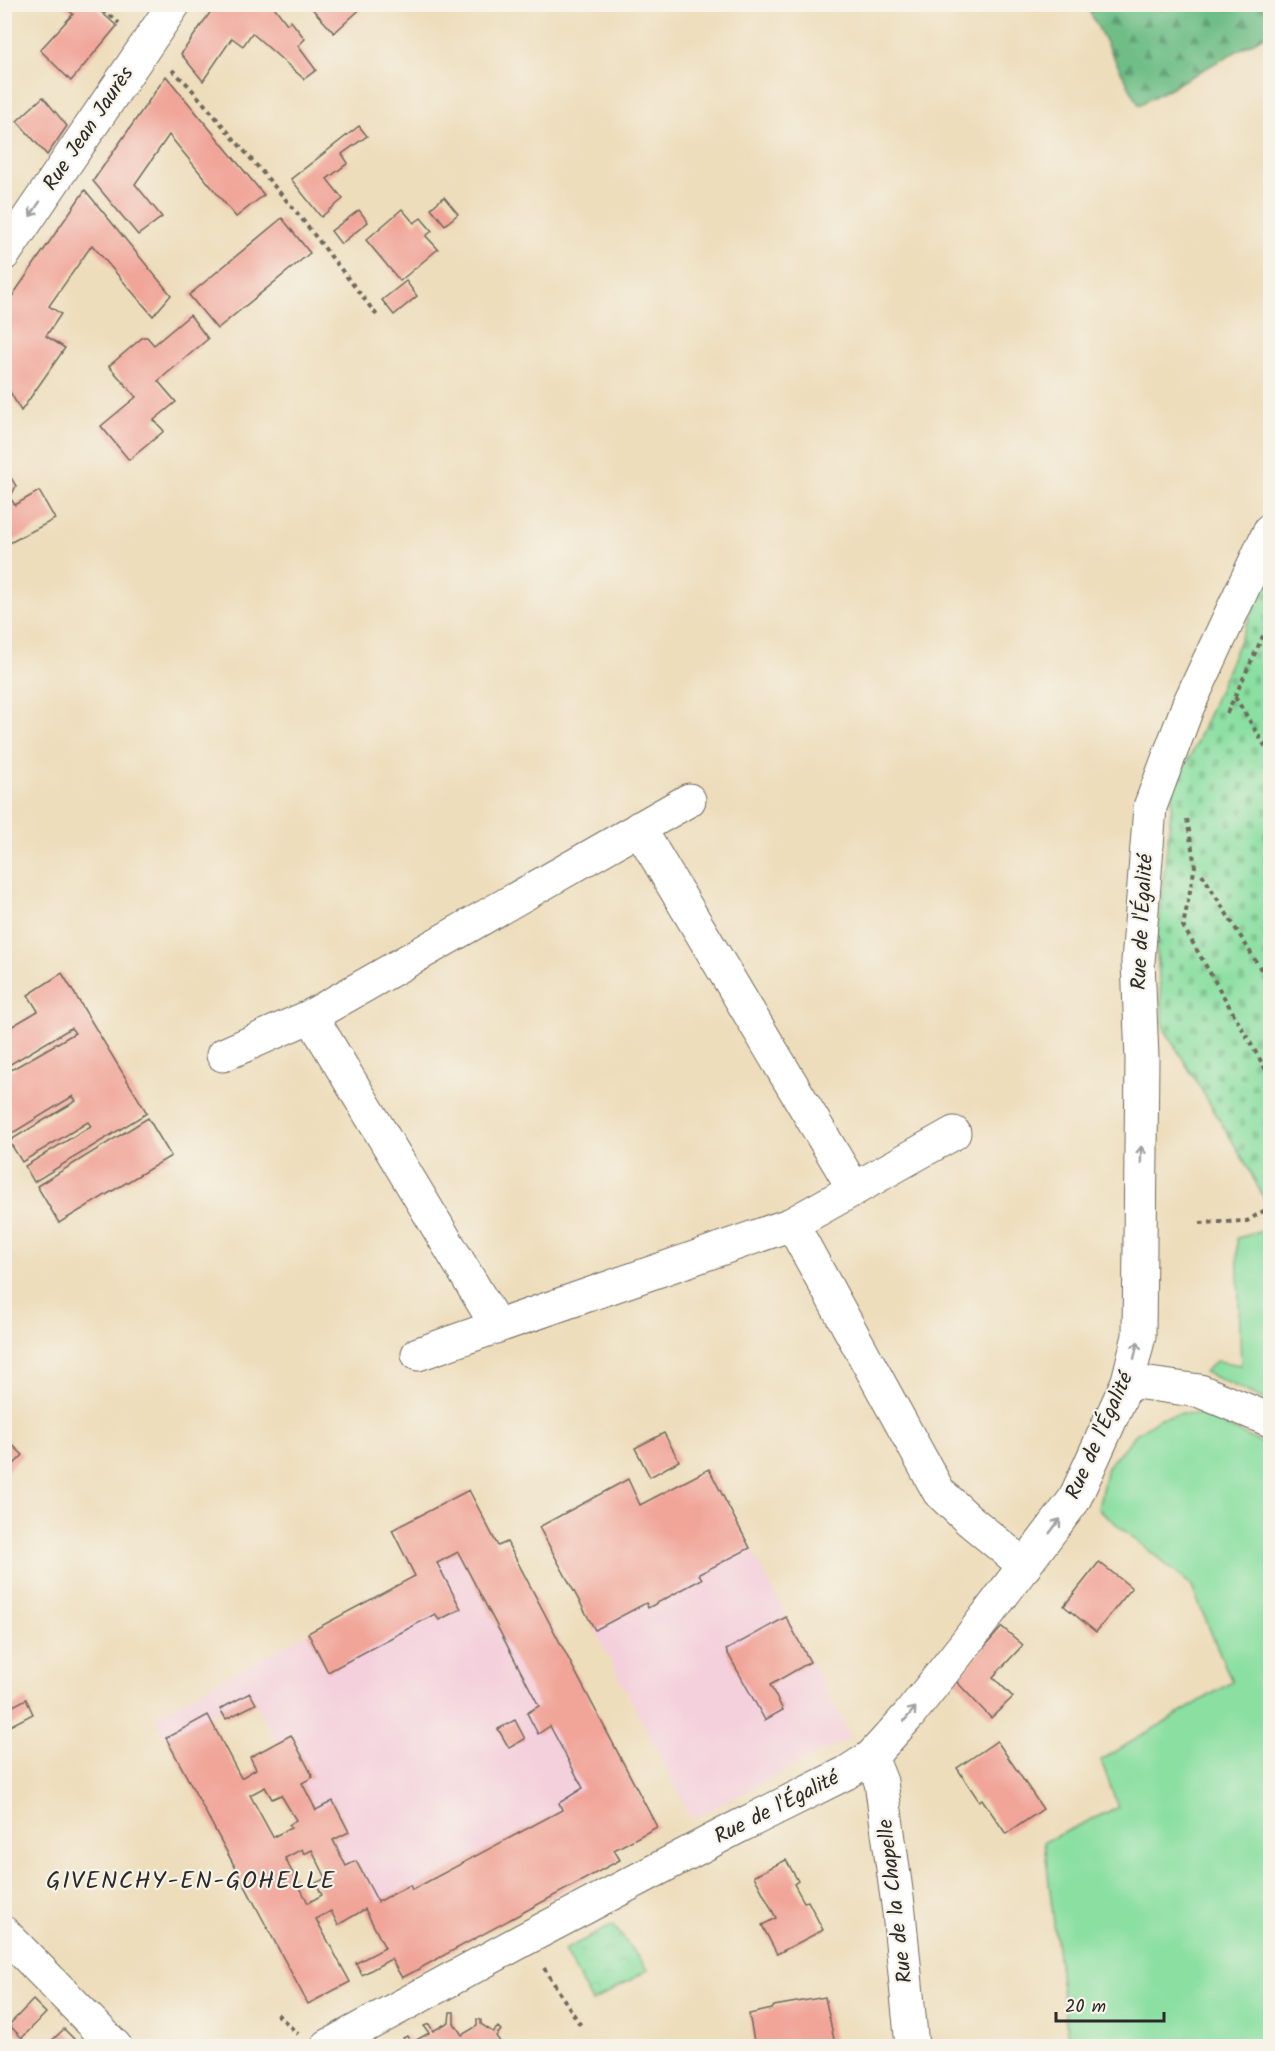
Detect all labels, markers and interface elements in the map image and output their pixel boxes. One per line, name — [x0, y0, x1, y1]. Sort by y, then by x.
street label: Rue Jean Jaurès — [35, 60, 143, 198]
one-way arrow — [29, 201, 41, 217]
street label: Rue de l'Égalité — [1123, 852, 1163, 991]
one-way arrow — [1135, 1146, 1147, 1166]
one-way arrow — [1130, 1340, 1142, 1359]
street label: Rue de l'Égalité — [1057, 1366, 1143, 1505]
one-way arrow — [1049, 1518, 1061, 1534]
one-way arrow — [904, 1706, 917, 1722]
street label: Rue de l'Égalité — [709, 1762, 846, 1854]
street label: Rue de la Chapelle — [870, 1817, 922, 1985]
district label: GIVENCHY-EN-GOHELLE — [46, 1862, 336, 1901]
scale bar — [1056, 1985, 1164, 2023]
text: 20 m — [1065, 1993, 1106, 2022]

